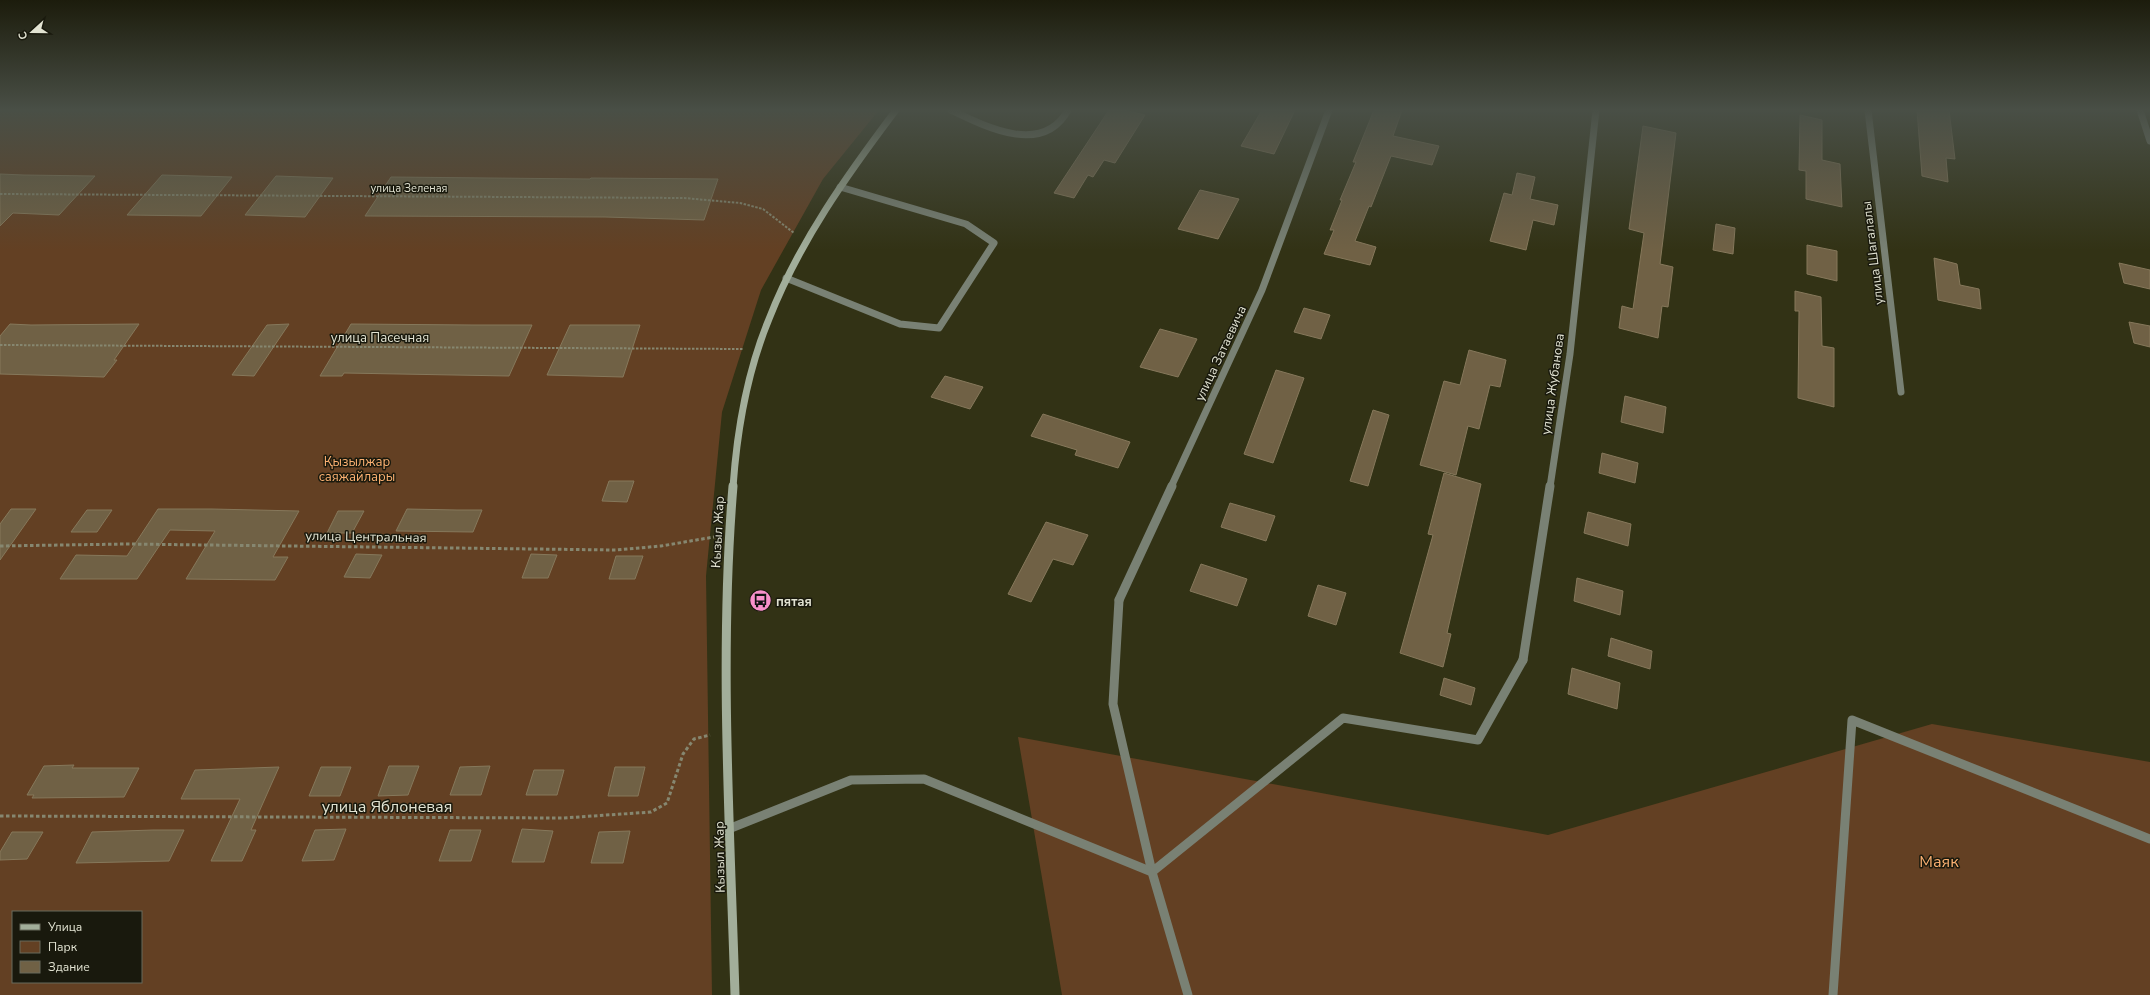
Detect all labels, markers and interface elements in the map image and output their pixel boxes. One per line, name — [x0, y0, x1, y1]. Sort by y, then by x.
north arrow — [12, 12, 52, 52]
text: С — [15, 29, 31, 42]
street label: улица Зеленая — [370, 181, 448, 196]
street label: улица Шагалалы — [1858, 200, 1888, 306]
street label: улица Затаевича — [1191, 303, 1251, 404]
street label: улица Пасечная — [331, 329, 429, 347]
street label: улица Жубанова — [1537, 332, 1569, 436]
park label: Қызылжар саяжайлары — [319, 453, 395, 486]
street label: Кызыл Жар — [707, 495, 729, 568]
street label: улица Центральная — [305, 527, 427, 547]
bus stop icon: пятая — [747, 588, 773, 614]
place label: пятая — [776, 593, 812, 611]
street label: улица Яблоневая — [322, 796, 452, 818]
street label: Кызыл Жар — [710, 821, 730, 893]
park label: Маяк — [1919, 851, 1959, 873]
legend — [12, 911, 142, 983]
text: Улица — [47, 919, 82, 935]
text: Парк — [48, 939, 78, 955]
text: Здание — [48, 959, 90, 975]

